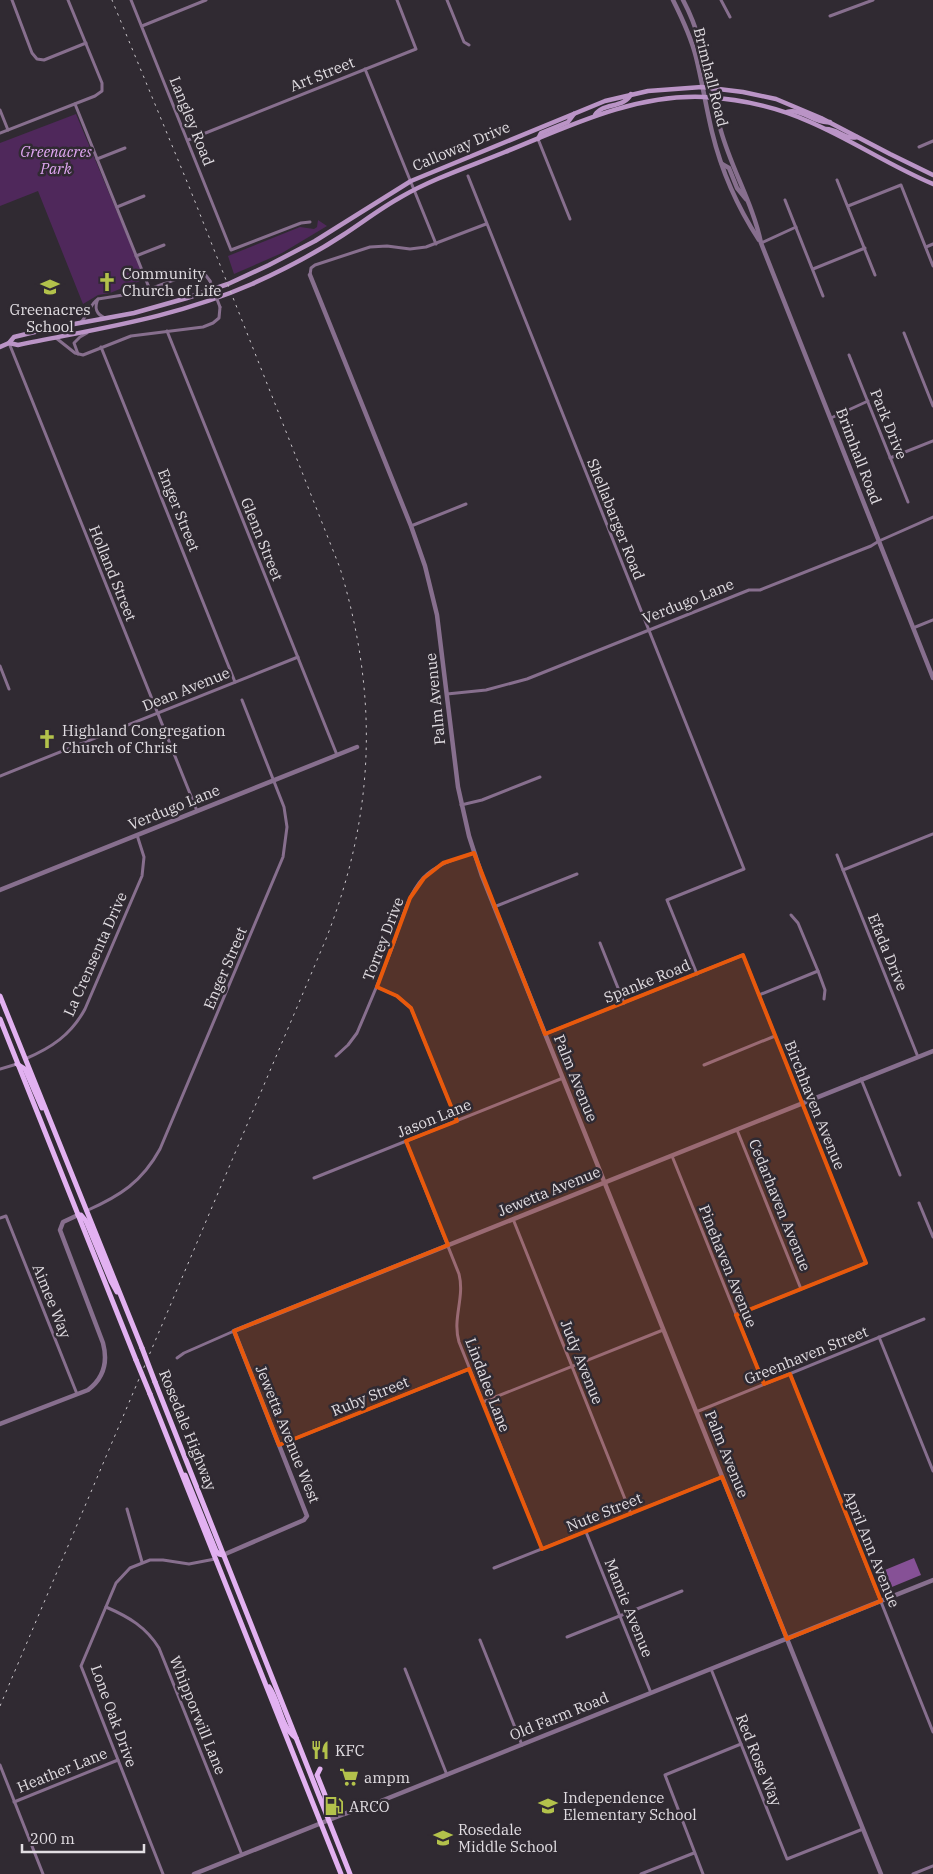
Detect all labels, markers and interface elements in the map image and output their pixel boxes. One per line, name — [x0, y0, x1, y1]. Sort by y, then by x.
street label: Brimhall Road — [690, 25, 732, 129]
street label: Art Street — [287, 52, 357, 96]
street label: Langley Road — [165, 74, 219, 168]
street label: Calloway Drive — [409, 117, 513, 175]
park label: Greenacres Park — [20, 142, 92, 178]
place label: Community Church of Life — [122, 264, 221, 300]
church icon: Community Church of Life — [96, 271, 118, 293]
school or university icon: Greenacres School — [39, 276, 61, 298]
place label: Greenacres School — [9, 300, 91, 336]
street label: Park Drive — [866, 386, 912, 462]
street label: Brimhall Road — [832, 405, 886, 507]
street label: Shellabarger Road — [583, 456, 649, 582]
street label: Enger Street — [154, 466, 204, 554]
street label: Glenn Street — [237, 495, 287, 583]
street label: Holland Street — [85, 522, 141, 624]
street label: Verdugo Lane — [639, 574, 737, 628]
street label: Palm Avenue — [421, 652, 449, 746]
street label: Dean Avenue — [139, 663, 233, 715]
place label: Highland Congregation Church of Christ — [62, 721, 226, 757]
church icon: Highland Congregation Church of Christ — [36, 728, 58, 750]
street label: Verdugo Lane — [125, 780, 223, 834]
street label: La Crensenta Drive — [59, 889, 131, 1019]
street label: Torrey Drive — [358, 894, 408, 984]
street label: Efada Drive — [864, 911, 912, 993]
street label: Enger Street — [199, 924, 251, 1012]
street label: Spanke Road — [601, 955, 693, 1007]
street label: Palm Avenue — [550, 1032, 602, 1124]
street label: Birchhaven Avenue — [780, 1038, 850, 1172]
street label: Jason Lane — [394, 1094, 474, 1142]
street label: Cedarhaven Avenue — [745, 1136, 815, 1274]
street label: Jewetta Avenue — [495, 1162, 603, 1220]
street label: Pinehaven Avenue — [695, 1202, 761, 1330]
street label: Aimee Way — [28, 1261, 76, 1341]
street label: Judy Avenue — [556, 1317, 608, 1407]
street label: Greenhaven Street — [741, 1322, 871, 1388]
street label: Lindalee Lane — [461, 1335, 515, 1435]
street label: Jewetta Avenue West — [252, 1362, 324, 1506]
street label: Rosedale Highway — [155, 1367, 221, 1493]
street label: Ruby Street — [328, 1372, 412, 1420]
street label: Palm Avenue — [701, 1408, 753, 1500]
street label: Nute Street — [563, 1488, 645, 1536]
street label: April Ann Avenue — [840, 1488, 904, 1610]
street label: Mamie Avenue — [601, 1556, 657, 1660]
street label: Whipporwill Lane — [166, 1653, 230, 1777]
street label: Lone Oak Drive — [87, 1662, 141, 1770]
street label: Old Farm Road — [507, 1688, 611, 1744]
street label: Red Rose Way — [732, 1711, 786, 1809]
restaurant icon: KFC — [309, 1739, 331, 1761]
place label: KFC — [335, 1741, 364, 1760]
street label: Heather Lane — [14, 1743, 110, 1797]
supermarket icon: ampm — [338, 1766, 360, 1788]
place label: ampm — [364, 1768, 410, 1787]
place label: Independence Elementary School — [563, 1788, 697, 1824]
fuel station icon: ARCO — [323, 1795, 345, 1817]
school or university icon: Independence Elementary School — [537, 1795, 559, 1817]
place label: ARCO — [349, 1797, 390, 1816]
place label: Rosedale Middle School — [458, 1820, 558, 1856]
scale bar — [22, 1822, 145, 1854]
school or university icon: Rosedale Middle School — [432, 1827, 454, 1849]
text: 200 m — [30, 1829, 75, 1848]

